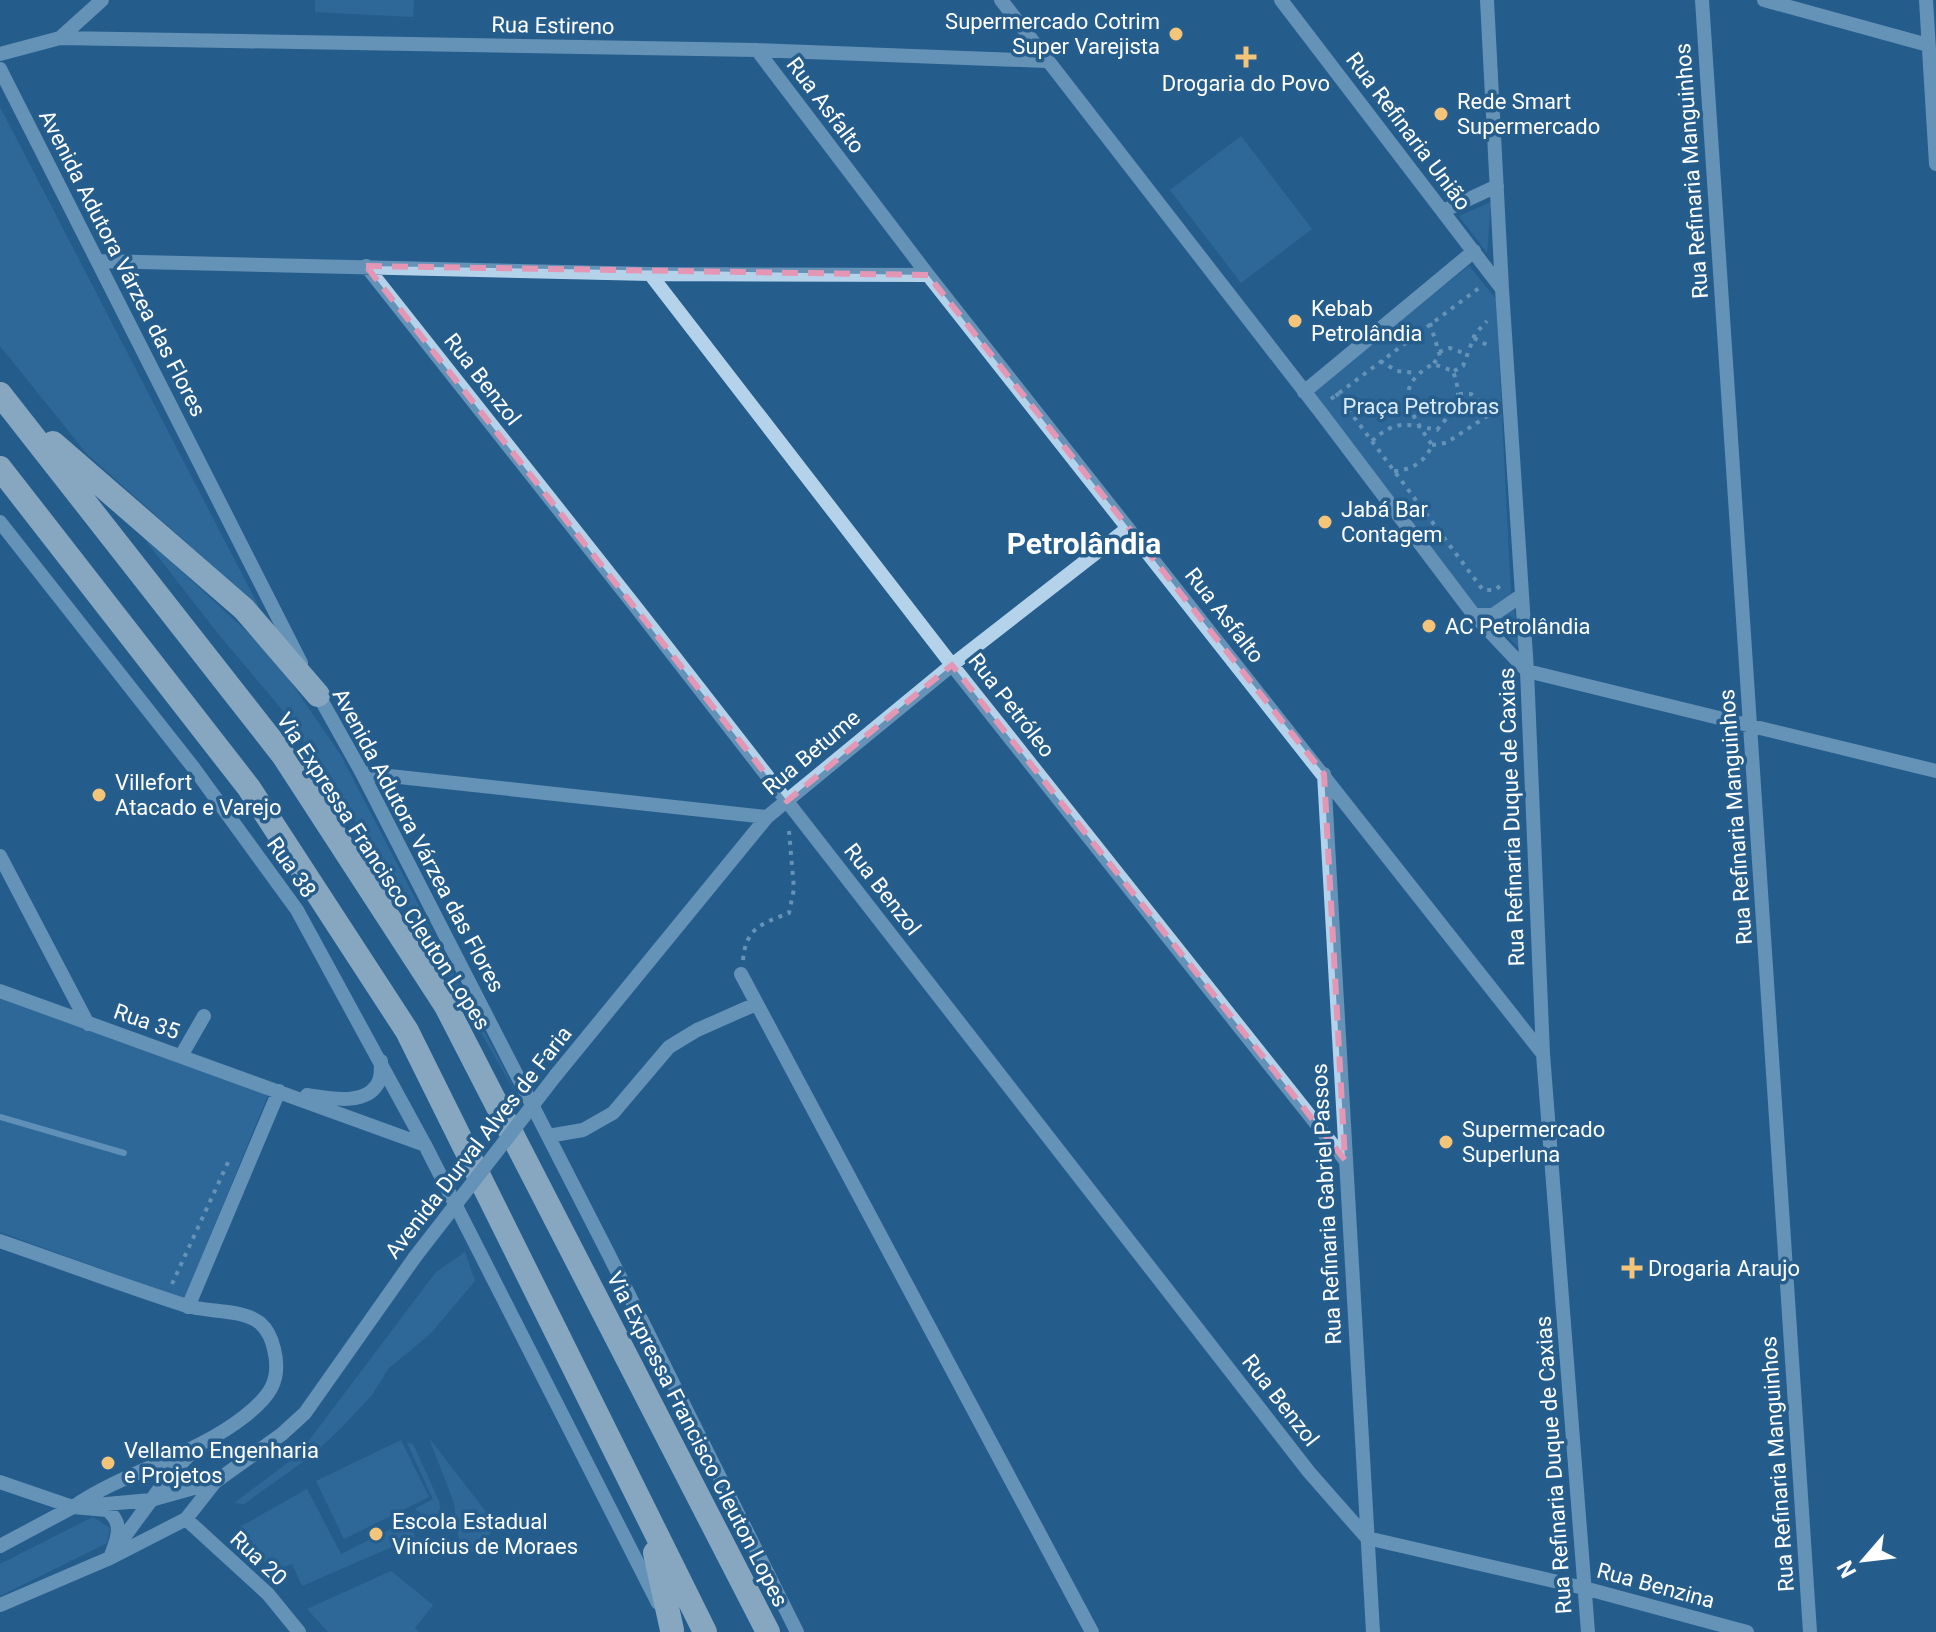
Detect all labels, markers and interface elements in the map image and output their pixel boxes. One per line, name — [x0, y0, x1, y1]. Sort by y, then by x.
place label: Supermercado Cotrim Super Varejista — [945, 9, 1160, 59]
street label: Rua Estireno — [491, 12, 615, 39]
marker: Supermercado Cotrim Super Varejista — [1167, 25, 1185, 43]
street label: Rua Refinaria Manguinhos — [1670, 42, 1713, 300]
street label: Rua Refinaria União — [1341, 47, 1476, 215]
marker: Drogaria do Povo — [1237, 48, 1255, 66]
street label: Rua Asfalto — [782, 53, 870, 158]
place label: Drogaria do Povo — [1162, 71, 1330, 96]
place label: Rede Smart Supermercado — [1457, 89, 1600, 139]
marker: Rede Smart Supermercado — [1432, 105, 1450, 123]
street label: Avenida Adutora Várzea das Flores — [34, 106, 211, 421]
place label: Kebab Petrolândia — [1311, 296, 1423, 346]
marker: Kebab Petrolândia — [1286, 312, 1304, 330]
street label: Rua Benzol — [439, 329, 526, 430]
park label: Praça Petrobras — [1343, 394, 1499, 419]
place label: Jabá Bar Contagem — [1341, 497, 1443, 547]
marker: Jabá Bar Contagem — [1316, 513, 1334, 531]
district label: Petrolândia — [1007, 526, 1161, 561]
street label: Rua Asfalto — [1180, 563, 1269, 668]
place label: AC Petrolândia — [1445, 614, 1591, 639]
marker: AC Petrolândia — [1420, 617, 1438, 635]
street label: Rua Petróleo — [963, 648, 1060, 762]
street label: Rua Refinaria Duque de Caxias — [1494, 667, 1529, 967]
street label: Avenida Adutora Várzea das Flores — [328, 684, 510, 996]
street label: Rua Refinaria Manguinhos — [1714, 688, 1757, 946]
street label: Rua Betume — [758, 705, 865, 800]
street label: Via Expressa Francisco Cleuton Lopes — [272, 708, 496, 1034]
place label: Villefort Atacado e Varejo — [115, 770, 282, 820]
marker: Villefort Atacado e Varejo — [90, 786, 108, 804]
street label: Rua 38 — [262, 832, 321, 902]
street label: Rua Benzol — [839, 839, 926, 940]
street label: Rua 35 — [111, 999, 183, 1044]
street label: Avenida Durval Alves de Faria — [380, 1021, 577, 1263]
street label: Rua Refinaria Gabriel Passos — [1307, 1063, 1346, 1345]
place label: Supermercado Superluna — [1462, 1117, 1605, 1167]
marker: Supermercado Superluna — [1437, 1133, 1455, 1151]
place label: Drogaria Araujo — [1648, 1256, 1800, 1281]
marker: Drogaria Araujo — [1623, 1259, 1641, 1277]
street label: Via Expressa Francisco Cleuton Lopes — [602, 1267, 793, 1611]
street label: Rua Refinaria Duque de Caxias — [1531, 1315, 1576, 1615]
street label: Rua Refinaria Manguinhos — [1756, 1335, 1799, 1593]
street label: Rua Benzol — [1237, 1350, 1324, 1451]
place label: Vellamo Engenharia e Projetos — [124, 1438, 319, 1488]
marker: Vellamo Engenharia e Projetos — [99, 1454, 117, 1472]
place label: Escola Estadual Vinícius de Moraes — [392, 1509, 578, 1559]
north arrow — [1824, 1520, 1904, 1600]
marker: Escola Estadual Vinícius de Moraes — [367, 1525, 385, 1543]
street label: Rua 20 — [225, 1526, 292, 1591]
text: N — [1832, 1556, 1861, 1582]
street label: Rua Benzina — [1594, 1558, 1718, 1613]

